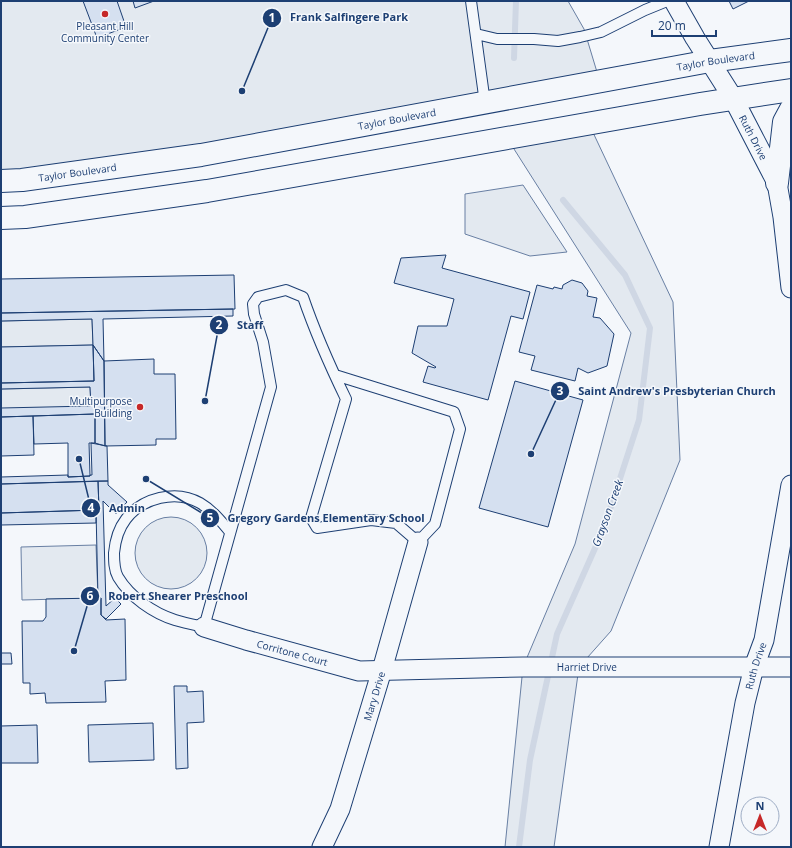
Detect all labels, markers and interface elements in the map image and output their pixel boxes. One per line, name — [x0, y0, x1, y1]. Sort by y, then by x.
callout: Frank Salfingere Park — [262, 6, 416, 29]
marker: Pleasant Hill Community Center — [100, 9, 110, 19]
text: 1 — [269, 9, 275, 26]
text: Frank Salfingere Park — [290, 9, 408, 24]
scale bar — [652, 12, 716, 38]
text: 20 m — [658, 17, 686, 34]
place label: Pleasant Hill Community Center — [61, 19, 149, 45]
street label: Taylor Boulevard — [675, 48, 756, 74]
street label: Taylor Boulevard — [357, 105, 437, 133]
street label: Ruth Drive — [736, 112, 771, 163]
street label: Taylor Boulevard — [37, 160, 117, 185]
callout: Staff — [209, 314, 271, 337]
text: 2 — [216, 316, 223, 333]
text: Staff — [237, 317, 264, 332]
callout: Saint Andrew's Presbyterian Church — [550, 380, 783, 403]
text: 3 — [557, 382, 564, 399]
text: Saint Andrew's Presbyterian Church — [578, 383, 776, 398]
place label: Multipurpose Building — [69, 394, 133, 420]
marker: Multipurpose Building — [135, 402, 145, 412]
water label: Grayson Creek — [588, 477, 626, 549]
callout: Admin — [81, 496, 153, 519]
text: 4 — [88, 499, 95, 516]
text: Admin — [109, 500, 145, 515]
callout: Gregory Gardens Elementary School — [200, 506, 433, 529]
text: 5 — [207, 509, 214, 526]
text: Gregory Gardens Elementary School — [227, 510, 425, 525]
callout: Robert Shearer Preschool — [80, 584, 256, 607]
text: 6 — [87, 587, 94, 604]
text: Robert Shearer Preschool — [108, 588, 248, 603]
street label: Corritone Court — [255, 636, 330, 669]
street label: Ruth Drive — [742, 640, 770, 691]
street label: Harriet Drive — [557, 660, 617, 674]
street label: Mary Drive — [360, 669, 388, 722]
north arrow — [740, 796, 780, 836]
text: N — [756, 798, 764, 813]

